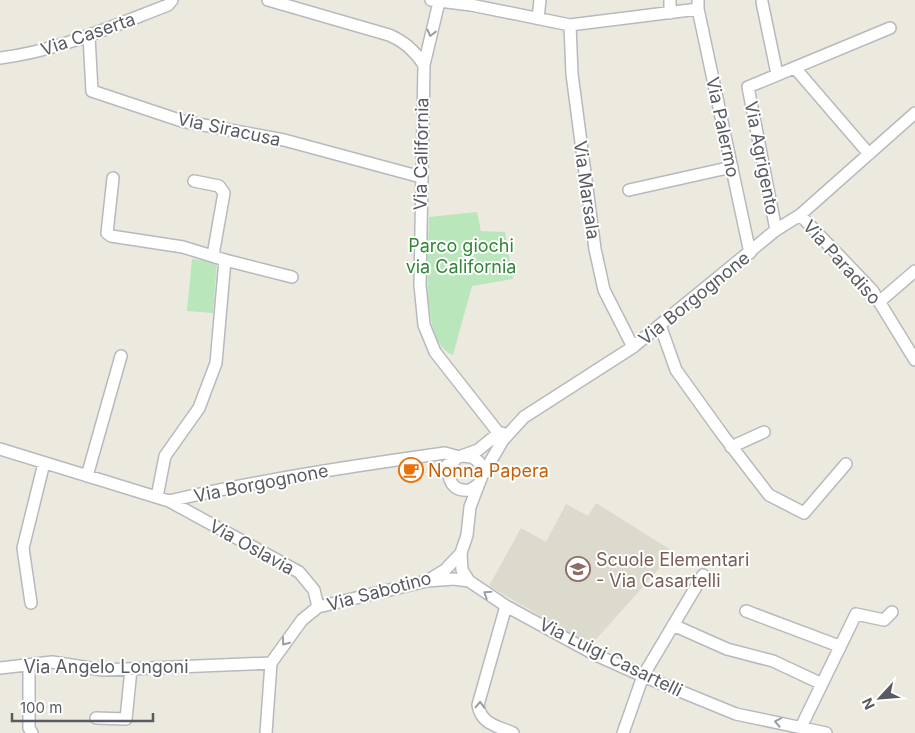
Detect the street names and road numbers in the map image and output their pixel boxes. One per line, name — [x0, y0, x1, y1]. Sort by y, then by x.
street label: Via Caserta — [38, 8, 138, 60]
street label: Via Palermo — [702, 75, 744, 179]
street label: Via California — [410, 97, 432, 211]
street label: Via Agrigento — [741, 99, 783, 217]
street label: Via Siracusa — [175, 108, 283, 150]
street label: Via Marsala — [570, 139, 604, 241]
street label: Via Paradiso — [799, 216, 885, 308]
street label: Via Borgognone — [634, 247, 754, 349]
street label: Via Borgognone — [192, 460, 330, 506]
street label: Via Oslavia — [206, 515, 298, 579]
street label: Via Sabotino — [325, 567, 433, 615]
street label: Via Luigi Casartelli — [536, 613, 686, 701]
street label: Via Angelo Longoni — [23, 656, 189, 677]

